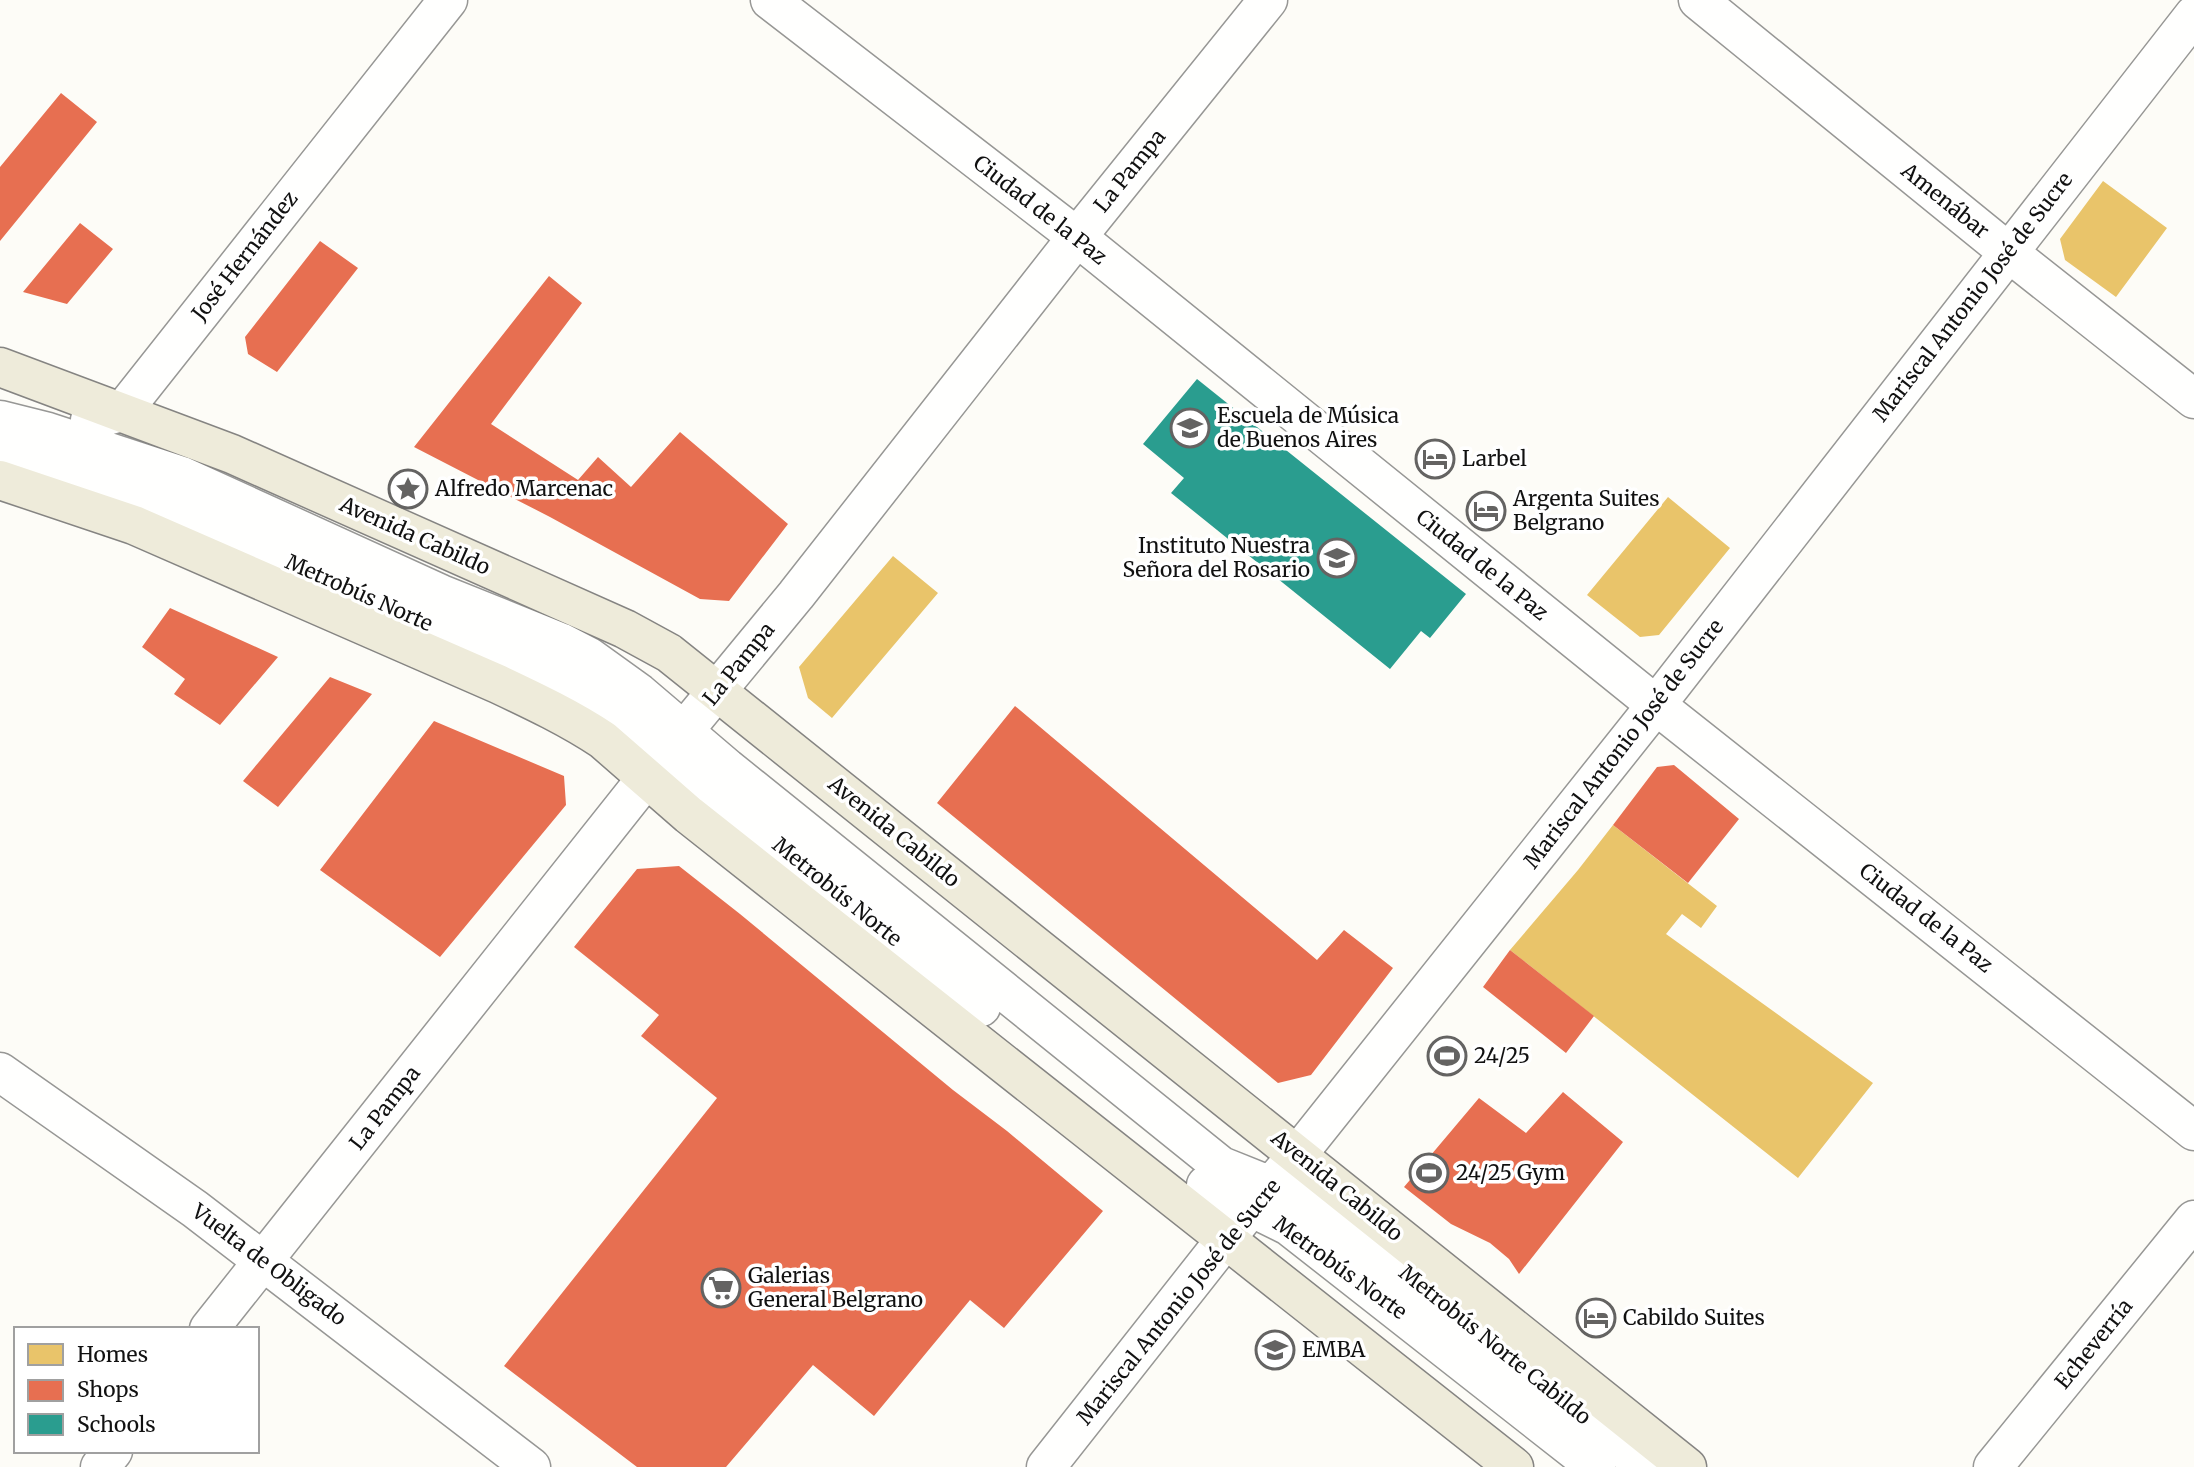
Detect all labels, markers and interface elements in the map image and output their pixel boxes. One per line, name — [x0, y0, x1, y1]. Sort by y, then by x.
street label: La Pampa — [1088, 124, 1171, 218]
street label: Ciudad de la Paz — [968, 149, 1113, 270]
street label: Amenábar — [1895, 156, 1995, 244]
street label: Mariscal Antonio José de Sucre — [1867, 167, 2078, 427]
street label: José Hernández — [185, 186, 304, 327]
place label: Escuela de Música de Buenos Aires — [1217, 402, 1399, 453]
school or university icon: Escuela de Música de Buenos Aires — [1169, 407, 1211, 449]
hotel icon: Larbel — [1414, 438, 1456, 480]
place label: Larbel — [1462, 445, 1527, 472]
place icon: Alfredo Marcenac — [387, 468, 429, 510]
place label: Alfredo Marcenac — [434, 475, 613, 502]
place label: Argenta Suites Belgrano — [1512, 485, 1660, 536]
street label: Avenida Cabildo — [335, 490, 495, 581]
hotel icon: Argenta Suites Belgrano — [1465, 490, 1507, 532]
street label: Ciudad de la Paz — [1411, 503, 1554, 626]
place label: Instituto Nuestra Señora del Rosario — [1122, 532, 1310, 583]
school or university icon: Instituto Nuestra Señora del Rosario — [1316, 537, 1358, 579]
street label: Metrobús Norte — [281, 548, 437, 637]
street label: Mariscal Antonio José de Sucre — [1518, 614, 1729, 874]
street label: La Pampa — [697, 617, 780, 711]
street label: Avenida Cabildo — [822, 770, 966, 893]
street label: Metrobús Norte — [767, 831, 907, 952]
street label: Ciudad de la Paz — [1854, 857, 1999, 978]
sports icon: 24/25 — [1426, 1035, 1468, 1077]
place label: 24/25 — [1474, 1042, 1530, 1069]
street label: La Pampa — [343, 1060, 426, 1155]
street label: Avenida Cabildo — [1265, 1124, 1409, 1247]
sports icon: 24/25 Gym — [1408, 1152, 1450, 1194]
place label: 24/25 Gym — [1456, 1159, 1565, 1186]
street label: Mariscal Antonio José de Sucre — [1071, 1173, 1286, 1430]
street label: Vuelta de Obligado — [186, 1197, 352, 1332]
street label: Metrobús Norte — [1268, 1210, 1412, 1325]
street label: Metrobús Norte Cabildo — [1394, 1259, 1597, 1430]
place label: Galerias General Belgrano — [748, 1262, 923, 1313]
supermarket icon: Galerias General Belgrano — [700, 1267, 742, 1309]
street label: Echeverría — [2049, 1293, 2138, 1394]
hotel icon: Cabildo Suites — [1575, 1297, 1617, 1339]
place label: Cabildo Suites — [1623, 1304, 1765, 1331]
legend — [14, 1327, 259, 1453]
school or university icon: EMBA — [1254, 1329, 1296, 1371]
place label: EMBA — [1302, 1336, 1366, 1363]
text: Homes — [77, 1341, 148, 1368]
text: Shops — [77, 1376, 139, 1403]
text: Schools — [77, 1411, 156, 1438]

